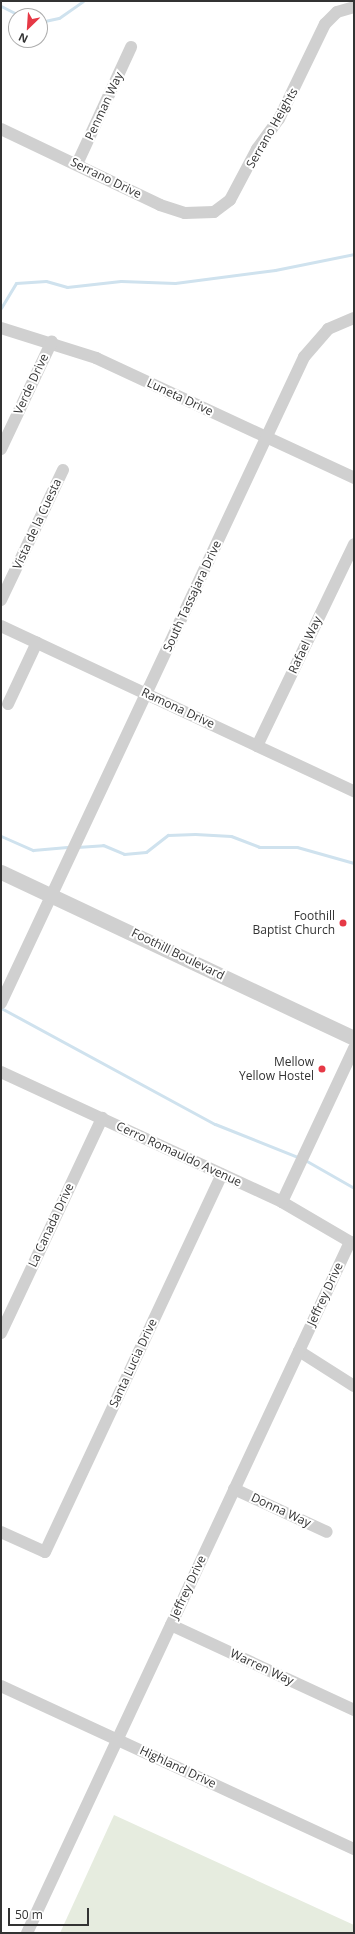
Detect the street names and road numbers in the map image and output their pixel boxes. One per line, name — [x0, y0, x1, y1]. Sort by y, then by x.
street label: Penman Way — [82, 70, 126, 142]
street label: Serrano Heights — [243, 85, 301, 171]
street label: Serrano Drive — [68, 155, 144, 201]
street label: Verde Drive — [11, 351, 51, 417]
street label: Luneta Drive — [145, 375, 215, 419]
street label: Vista de la Cuesta — [10, 476, 64, 572]
street label: South Tassajara Drive — [160, 538, 224, 654]
street label: Rafael Way — [285, 614, 325, 676]
street label: Ramona Drive — [139, 685, 217, 731]
street label: Foothill Boulevard — [129, 925, 227, 983]
street label: Cerro Romauldo Avenue — [114, 1119, 244, 1189]
street label: La Canada Drive — [25, 1181, 77, 1269]
street label: Jeffrey Drive — [304, 1260, 346, 1328]
street label: Santa Lucia Drive — [106, 1316, 160, 1410]
street label: Donna Way — [249, 1490, 313, 1530]
street label: Jeffrey Drive — [167, 1553, 209, 1621]
street label: Warren Way — [228, 1646, 296, 1688]
street label: Highland Drive — [138, 1743, 218, 1791]

